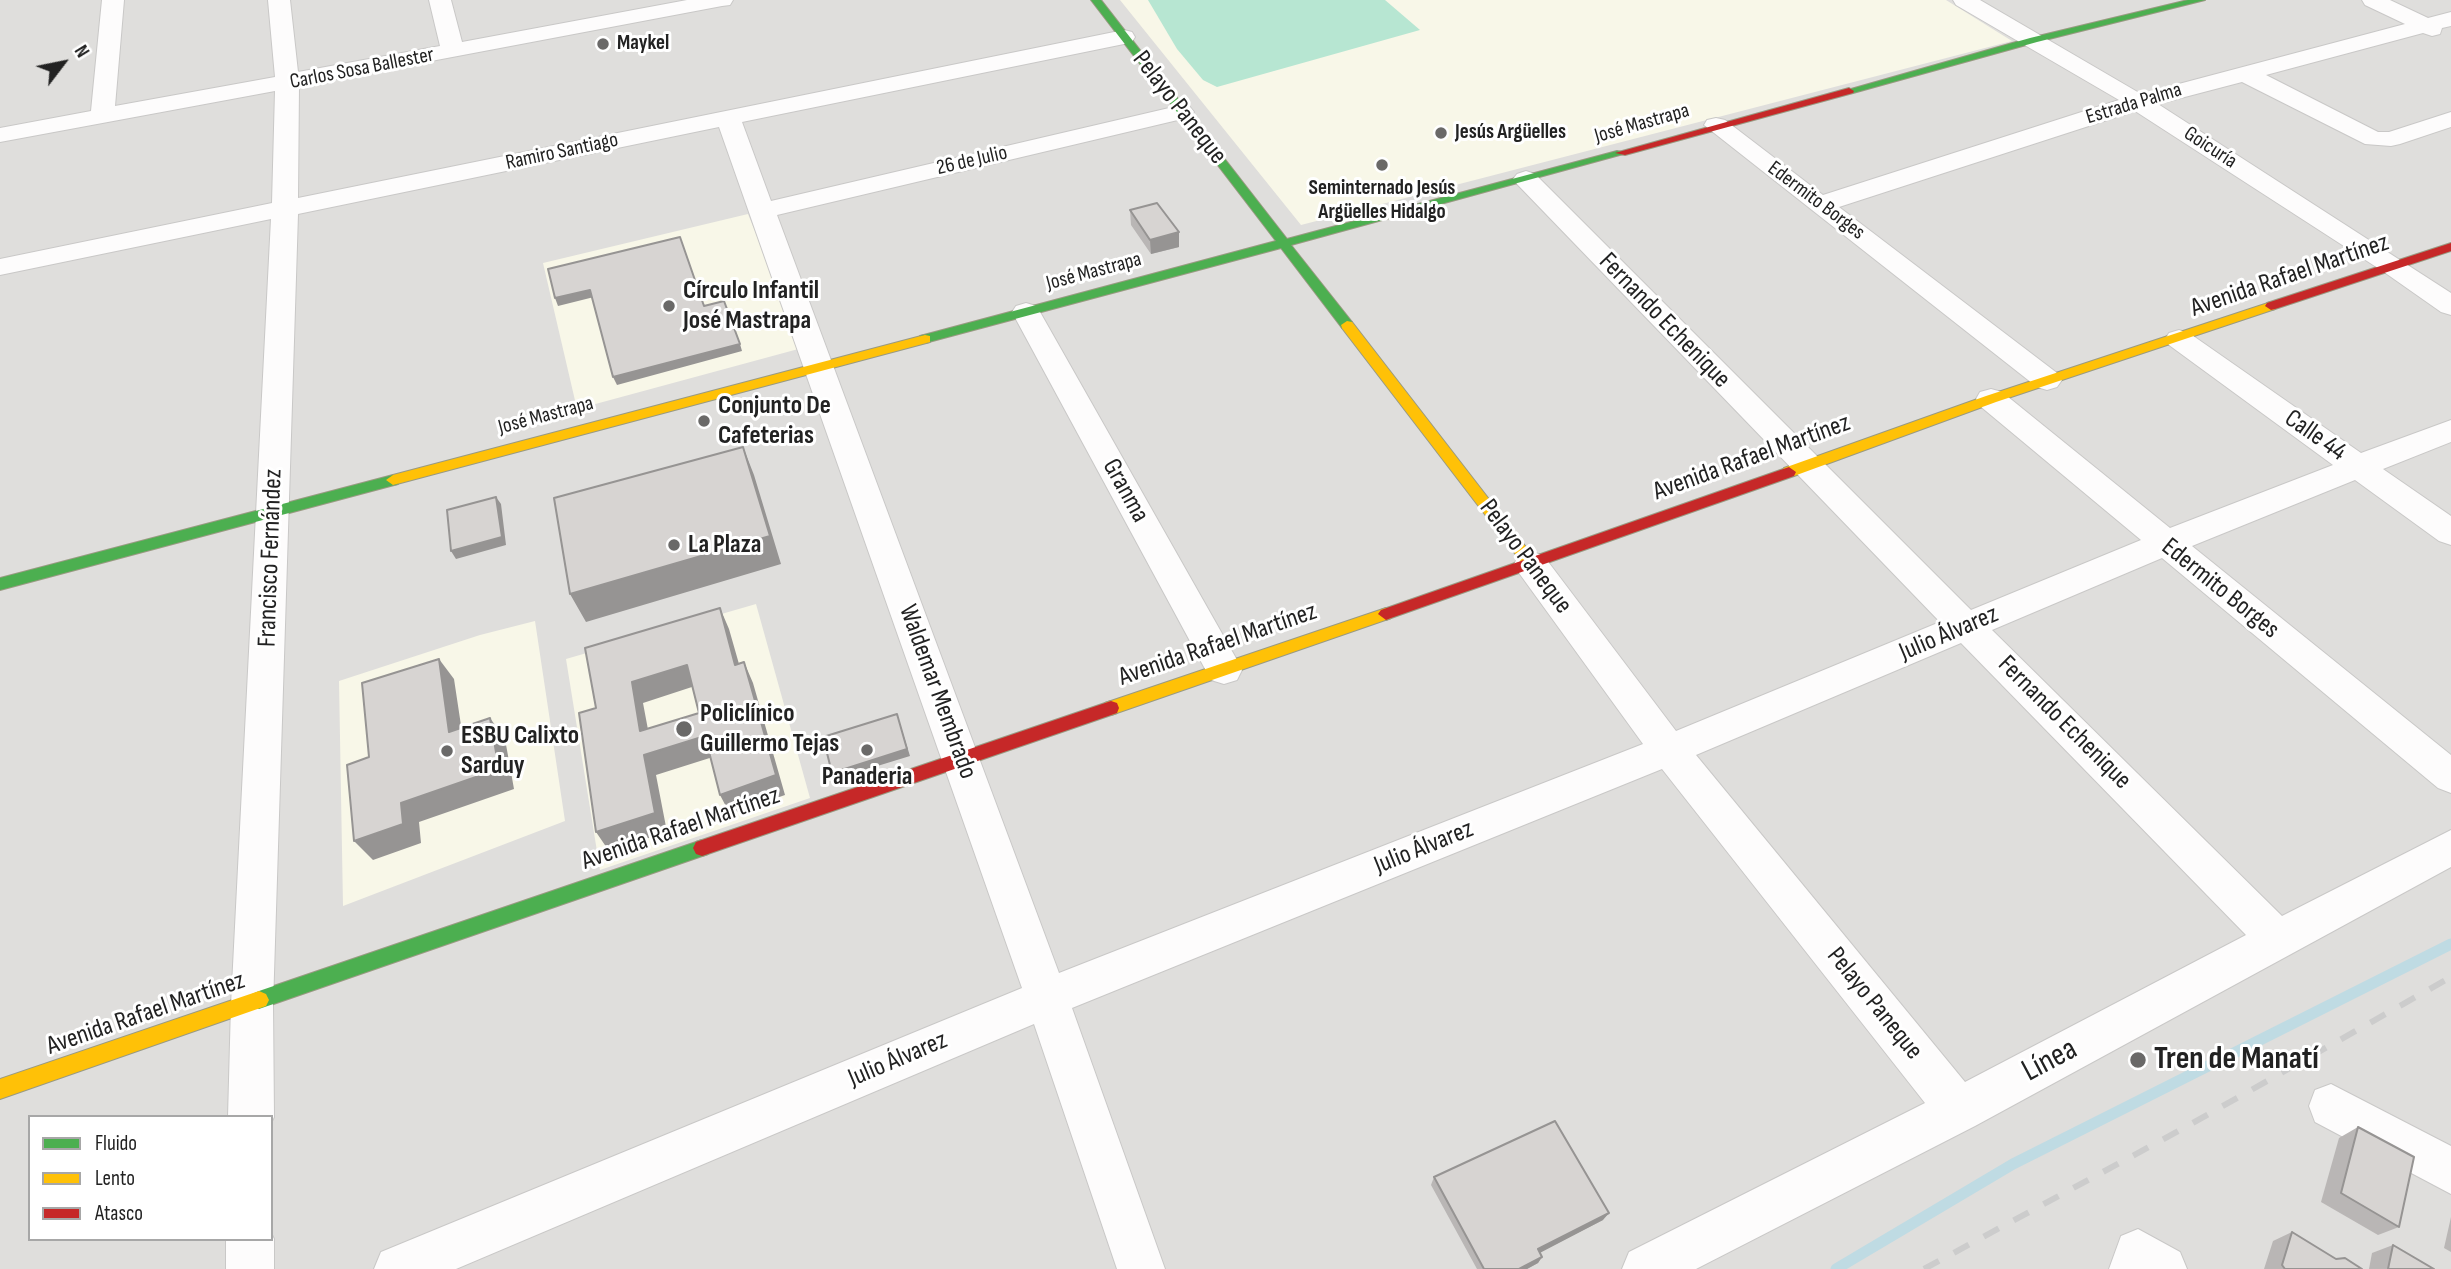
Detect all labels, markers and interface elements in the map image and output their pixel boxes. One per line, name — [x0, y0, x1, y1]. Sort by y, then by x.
north arrow — [28, 28, 98, 98]
place label: Maykel — [617, 31, 669, 57]
marker: Maykel — [595, 36, 611, 52]
text: N — [69, 41, 94, 62]
street label: Carlos Sosa Ballester — [288, 43, 436, 95]
street label: Pelayo Paneque — [1125, 45, 1233, 171]
street label: Estrada Palma — [2083, 78, 2185, 130]
street label: José Mastrapa — [1592, 98, 1692, 150]
place label: Jesús Argüelles — [1455, 120, 1566, 146]
street label: Goicuría — [2179, 122, 2241, 174]
marker: Jesús Argüelles — [1433, 125, 1449, 141]
street label: Ramiro Santiago — [503, 128, 621, 176]
street label: 26 de Julio — [934, 141, 1010, 181]
street label: Edermito Borges — [1762, 156, 1870, 246]
marker: Seminternado Jesús Argüelles Hidalgo — [1374, 157, 1390, 173]
place label: Seminternado Jesús Argüelles Hidalgo — [1309, 176, 1455, 226]
street label: Avenida Rafael Martínez — [2187, 228, 2393, 324]
street label: José Mastrapa — [1044, 247, 1144, 297]
street label: Fernando Echenique — [1592, 247, 1736, 395]
place label: Círculo Infantil José Mastrapa — [683, 275, 819, 336]
marker: Círculo Infantil José Mastrapa — [661, 298, 677, 314]
place label: Conjunto De Cafeterias — [718, 390, 831, 452]
street label: José Mastrapa — [496, 391, 596, 441]
street label: Calle 44 — [2278, 404, 2352, 468]
street label: Avenida Rafael Martínez — [1649, 408, 1855, 508]
marker: Conjunto De Cafeterias — [696, 413, 712, 429]
street label: Granma — [1095, 454, 1155, 528]
street label: Francisco Fernández — [252, 468, 290, 648]
street label: Pelayo Paneque — [1472, 494, 1578, 620]
place label: La Plaza — [688, 529, 761, 561]
street label: Edermito Borges — [2155, 532, 2285, 646]
marker: La Plaza — [666, 537, 682, 553]
street label: Avenida Rafael Martínez — [1115, 597, 1321, 693]
street label: Julio Álvarez — [1895, 599, 2003, 669]
street label: Waldemar Membrado — [891, 601, 983, 783]
street label: Fernando Echenique — [1991, 650, 2137, 796]
place label: Policlínico Guillermo Tejas — [700, 698, 839, 760]
marker: Policlínico Guillermo Tejas — [674, 719, 694, 739]
place label: ESBU Calixto Sarduy — [461, 720, 579, 782]
marker: Panaderia — [859, 742, 875, 758]
marker: ESBU Calixto Sarduy — [439, 743, 455, 759]
place label: Panaderia — [822, 761, 912, 793]
street label: Avenida Rafael Martínez — [578, 781, 784, 877]
street label: Julio Álvarez — [1370, 814, 1478, 882]
street label: Pelayo Paneque — [1819, 942, 1929, 1066]
street label: Avenida Rafael Martínez — [43, 966, 249, 1062]
street label: Julio Álvarez — [844, 1025, 952, 1095]
street label: Línea — [2016, 1031, 2084, 1091]
place label: Tren de Manatí — [2154, 1041, 2319, 1079]
marker: Tren de Manatí — [2128, 1050, 2148, 1070]
legend — [28, 1115, 273, 1241]
text: Fluido — [95, 1131, 137, 1156]
text: Lento — [95, 1166, 135, 1191]
text: Atasco — [95, 1201, 143, 1226]

